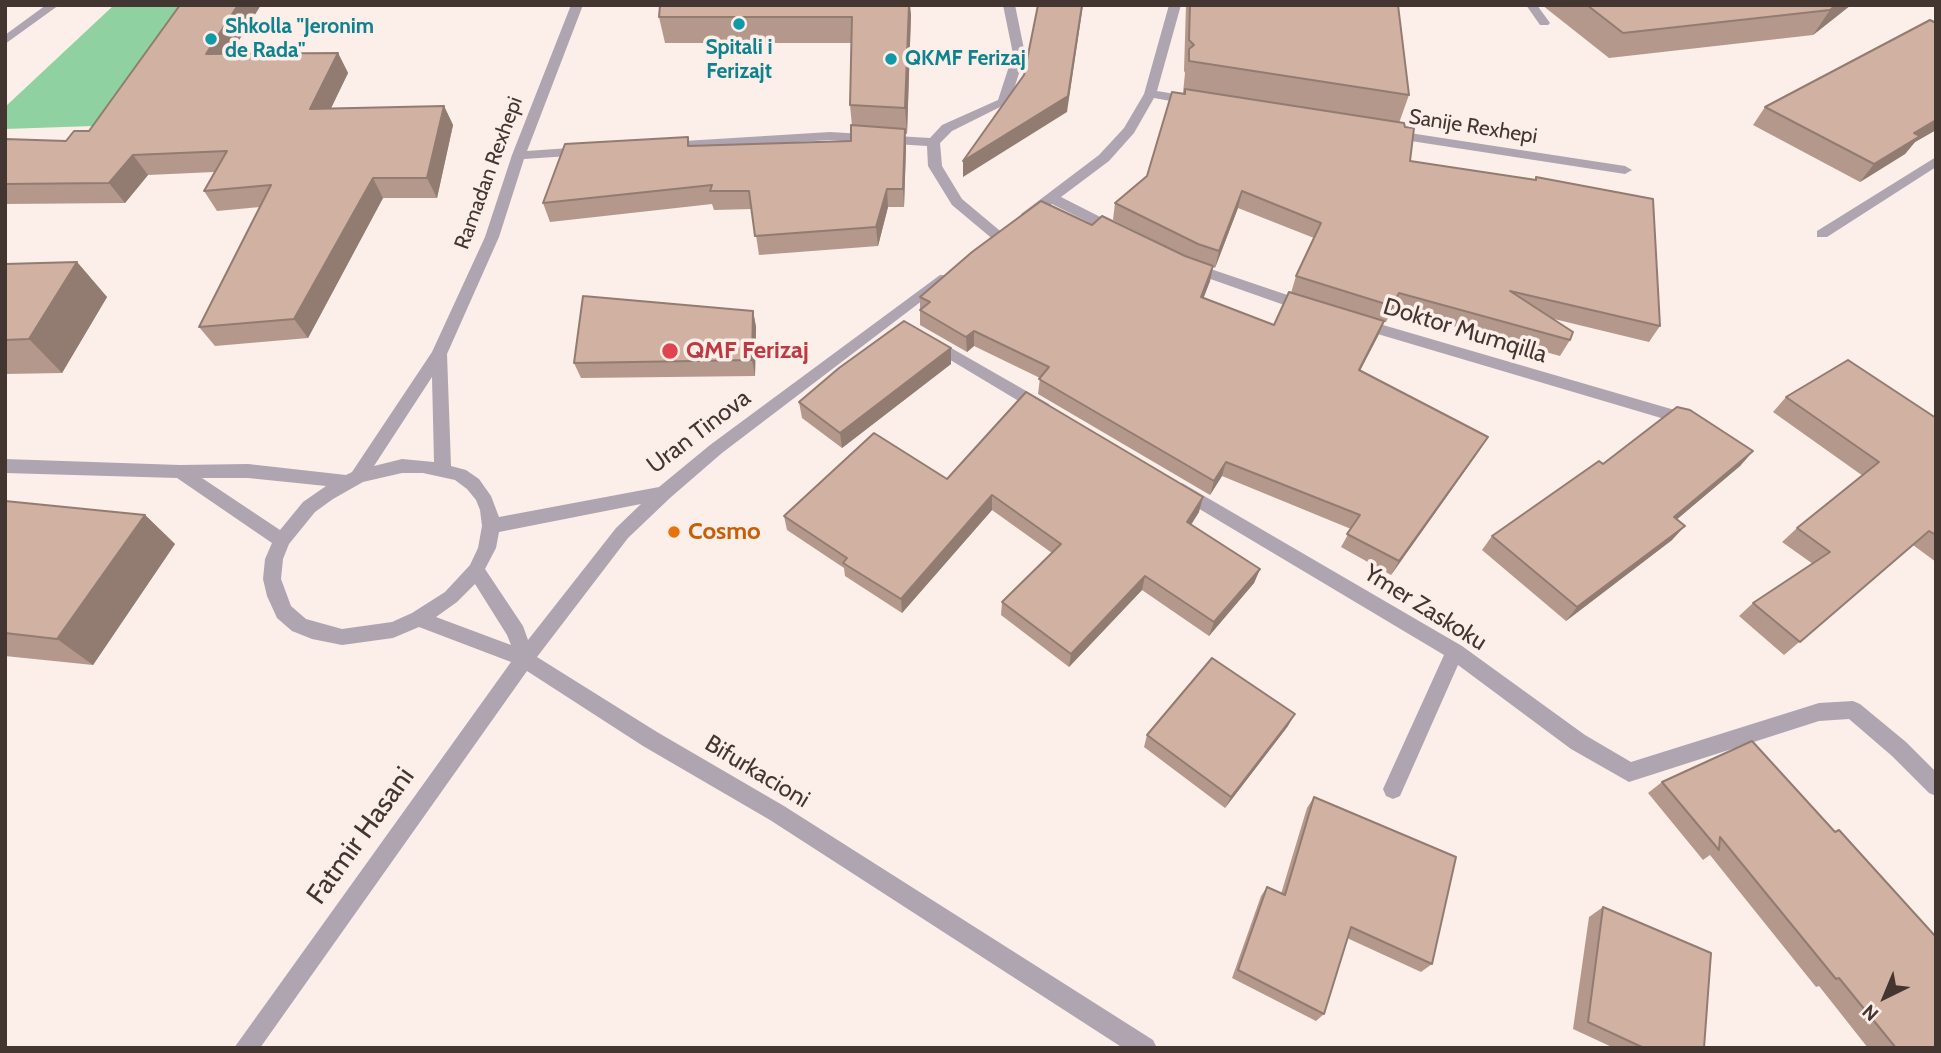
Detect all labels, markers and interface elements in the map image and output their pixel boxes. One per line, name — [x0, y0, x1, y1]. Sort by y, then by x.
place label: Shkolla "Jeronim de Rada" — [225, 14, 374, 64]
marker: Spitali i Ferizajt — [731, 16, 747, 32]
marker: Shkolla "Jeronim de Rada" — [203, 31, 219, 47]
place label: Spitali i Ferizajt — [705, 35, 773, 85]
place label: QKMF Ferizaj — [905, 46, 1026, 72]
marker: QKMF Ferizaj — [883, 51, 899, 67]
street label: Ramadan Rexhepi — [450, 93, 528, 253]
street label: Sanije Rexhepi — [1407, 104, 1539, 150]
street label: Doktor Mumqilla — [1380, 292, 1550, 370]
place label: QMF Ferizaj — [686, 337, 809, 365]
marker: QMF Ferizaj — [660, 341, 680, 361]
street label: Uran Tinova — [642, 384, 756, 480]
place label: Cosmo — [688, 518, 761, 546]
marker: Cosmo — [666, 524, 682, 540]
street label: Ymer Zaskoku — [1358, 559, 1492, 657]
street label: Bifurkacioni — [699, 729, 815, 815]
street label: Fatmir Hasani — [300, 761, 422, 911]
north arrow — [1850, 962, 1920, 1032]
text: N — [1858, 1000, 1883, 1026]

